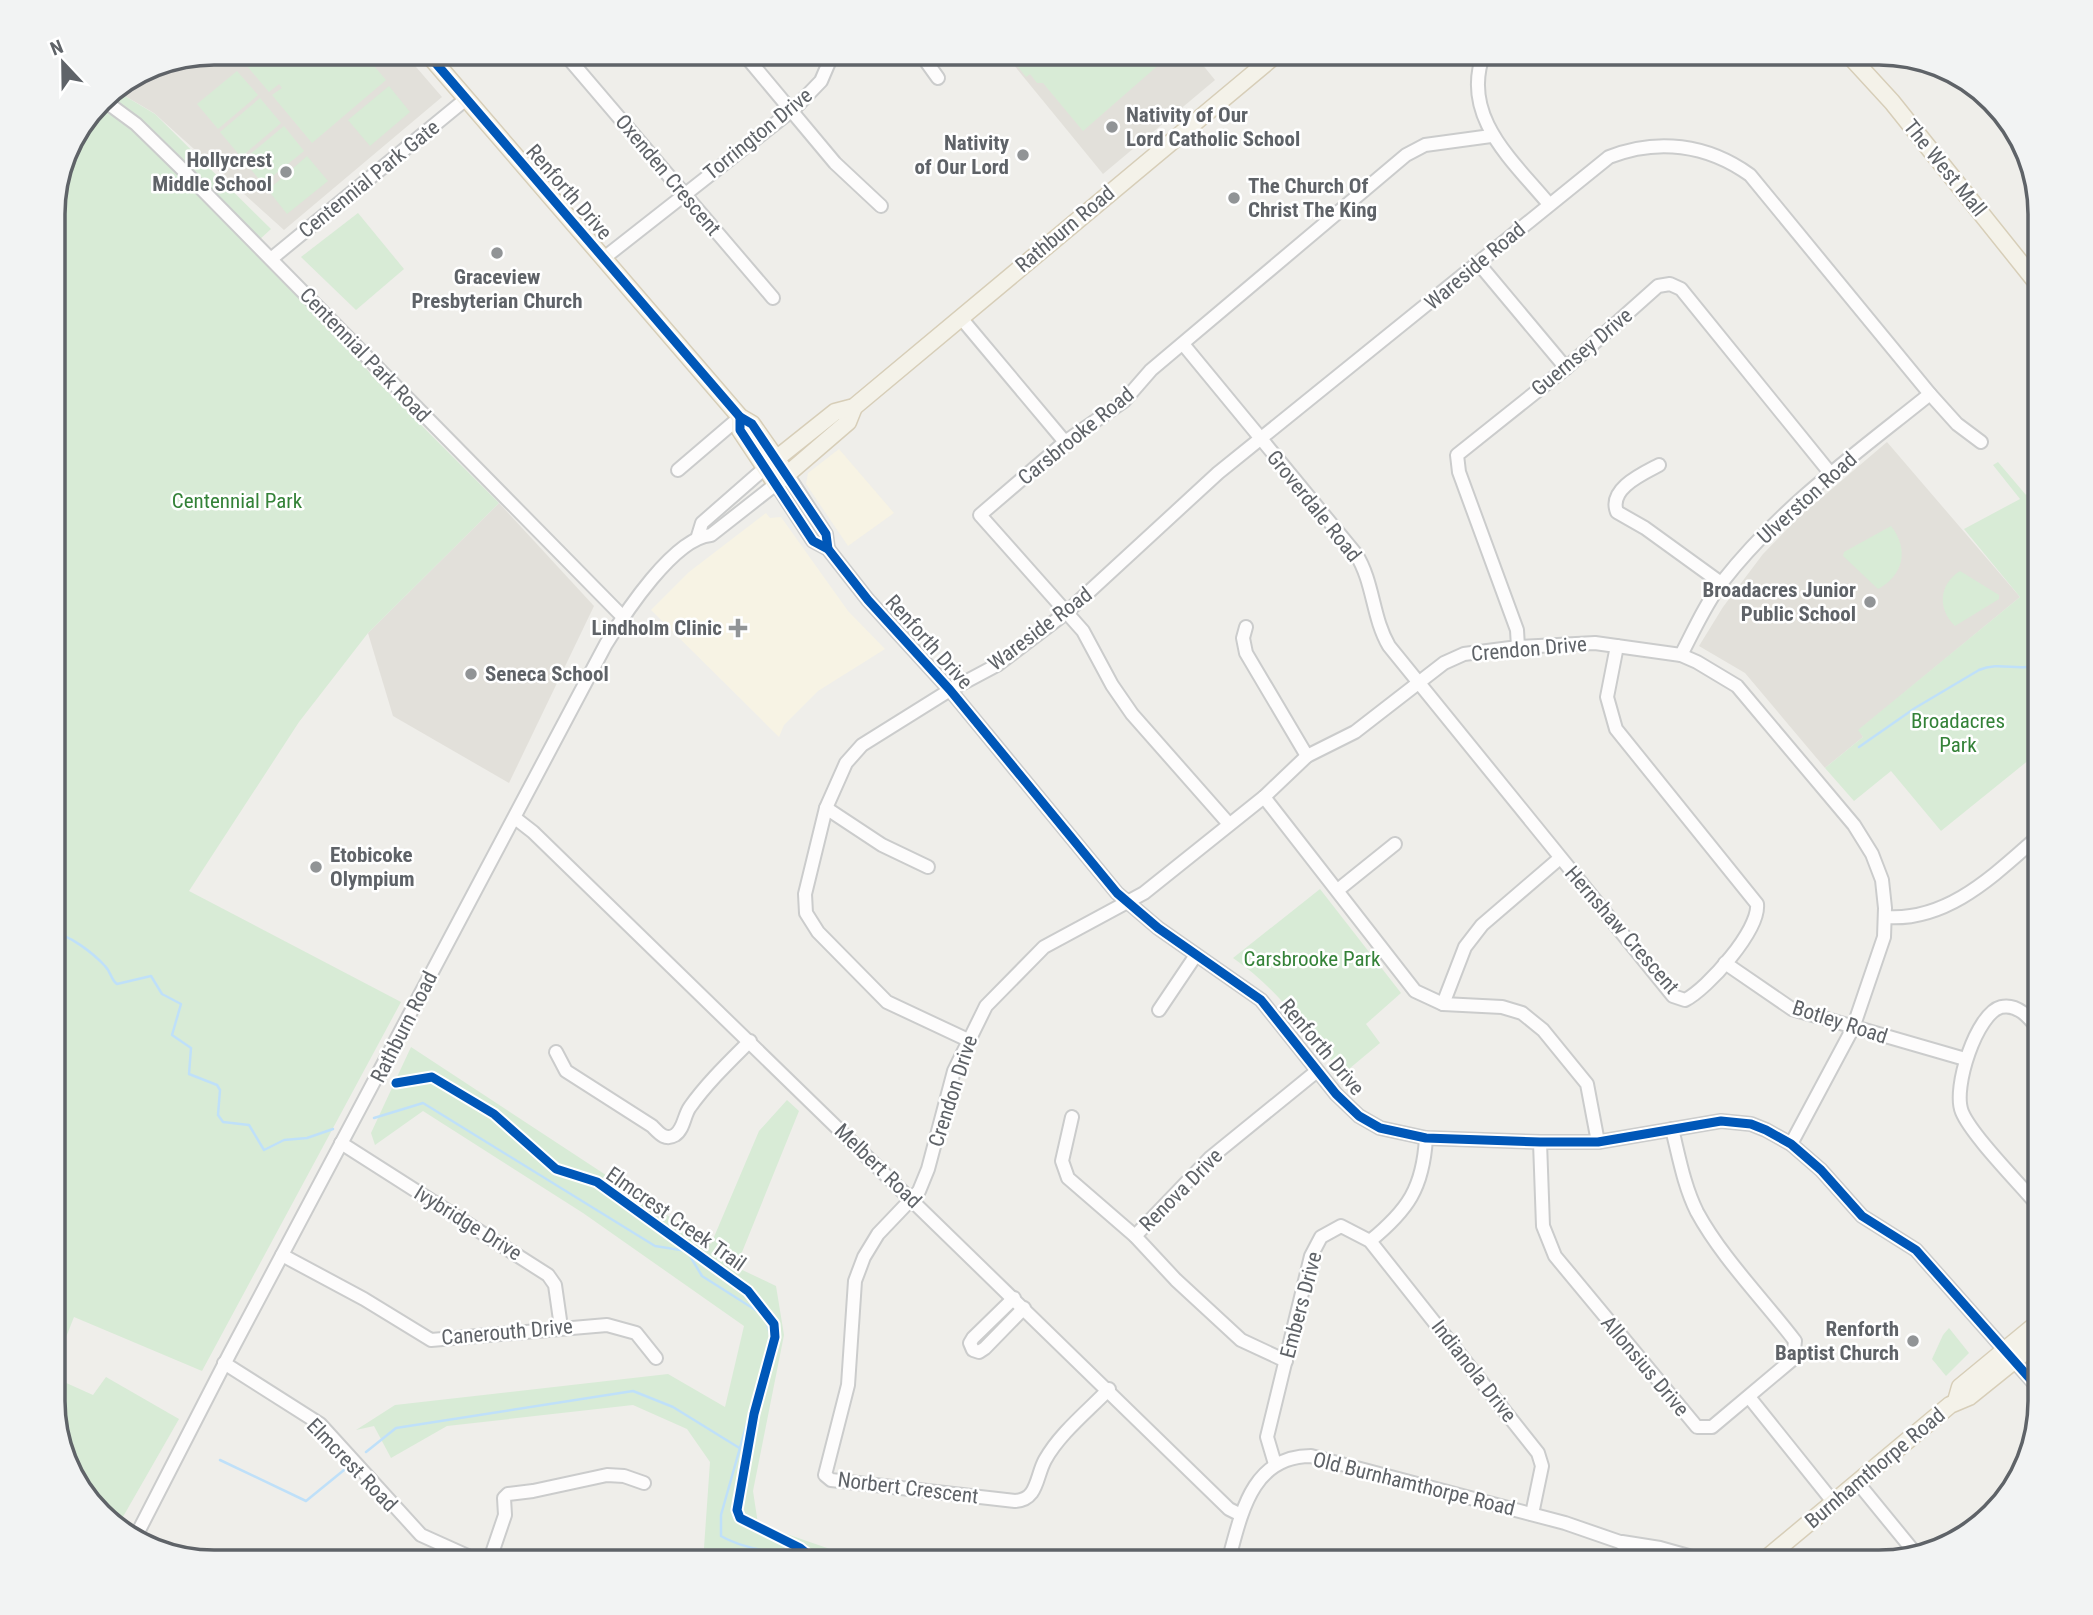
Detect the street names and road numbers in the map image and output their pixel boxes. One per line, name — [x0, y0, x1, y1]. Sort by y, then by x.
street label: Torrington Drive — [699, 83, 817, 185]
street label: Oxenden Crescent — [610, 110, 726, 240]
street label: Centennial Park Gate — [294, 115, 444, 243]
street label: The West Mall — [1899, 115, 1991, 221]
street label: Renforth Drive — [521, 139, 617, 245]
street label: Rathburn Road — [1011, 181, 1119, 277]
street label: Wareside Road — [1420, 217, 1530, 315]
street label: Centennial Park Road — [295, 283, 435, 427]
street label: Guernsey Drive — [1527, 303, 1637, 401]
street label: Carsbrooke Road — [1013, 382, 1139, 490]
street label: Groverdale Road — [1262, 446, 1366, 566]
street label: Ulverston Road — [1753, 447, 1861, 549]
street label: Wareside Road — [983, 582, 1097, 676]
street label: Renforth Drive — [880, 590, 978, 694]
street label: Crendon Drive — [1470, 632, 1588, 666]
street label: Hernshaw Crescent — [1560, 861, 1684, 999]
street label: Rathburn Road — [366, 967, 442, 1087]
street label: Renforth Drive — [1275, 994, 1369, 1100]
street label: Botley Road — [1789, 995, 1891, 1049]
street label: Crendon Drive — [924, 1032, 982, 1150]
street label: Melbert Road — [830, 1119, 926, 1213]
street label: Renova Drive — [1135, 1144, 1227, 1236]
street label: Elmcrest Creek Trail — [602, 1162, 750, 1276]
street label: Ivybridge Drive — [410, 1181, 526, 1266]
street label: Embers Drive — [1275, 1249, 1327, 1361]
street label: Allonsius Drive — [1596, 1311, 1694, 1421]
street label: Canerouth Drive — [440, 1314, 574, 1350]
street label: Indianola Drive — [1427, 1315, 1521, 1427]
street label: Burnhamthorpe Road — [1800, 1403, 1950, 1533]
street label: Elmcrest Road — [302, 1414, 402, 1516]
street label: Old Burnhamthorpe Road — [1310, 1447, 1518, 1521]
street label: Norbert Crescent — [836, 1467, 980, 1509]

